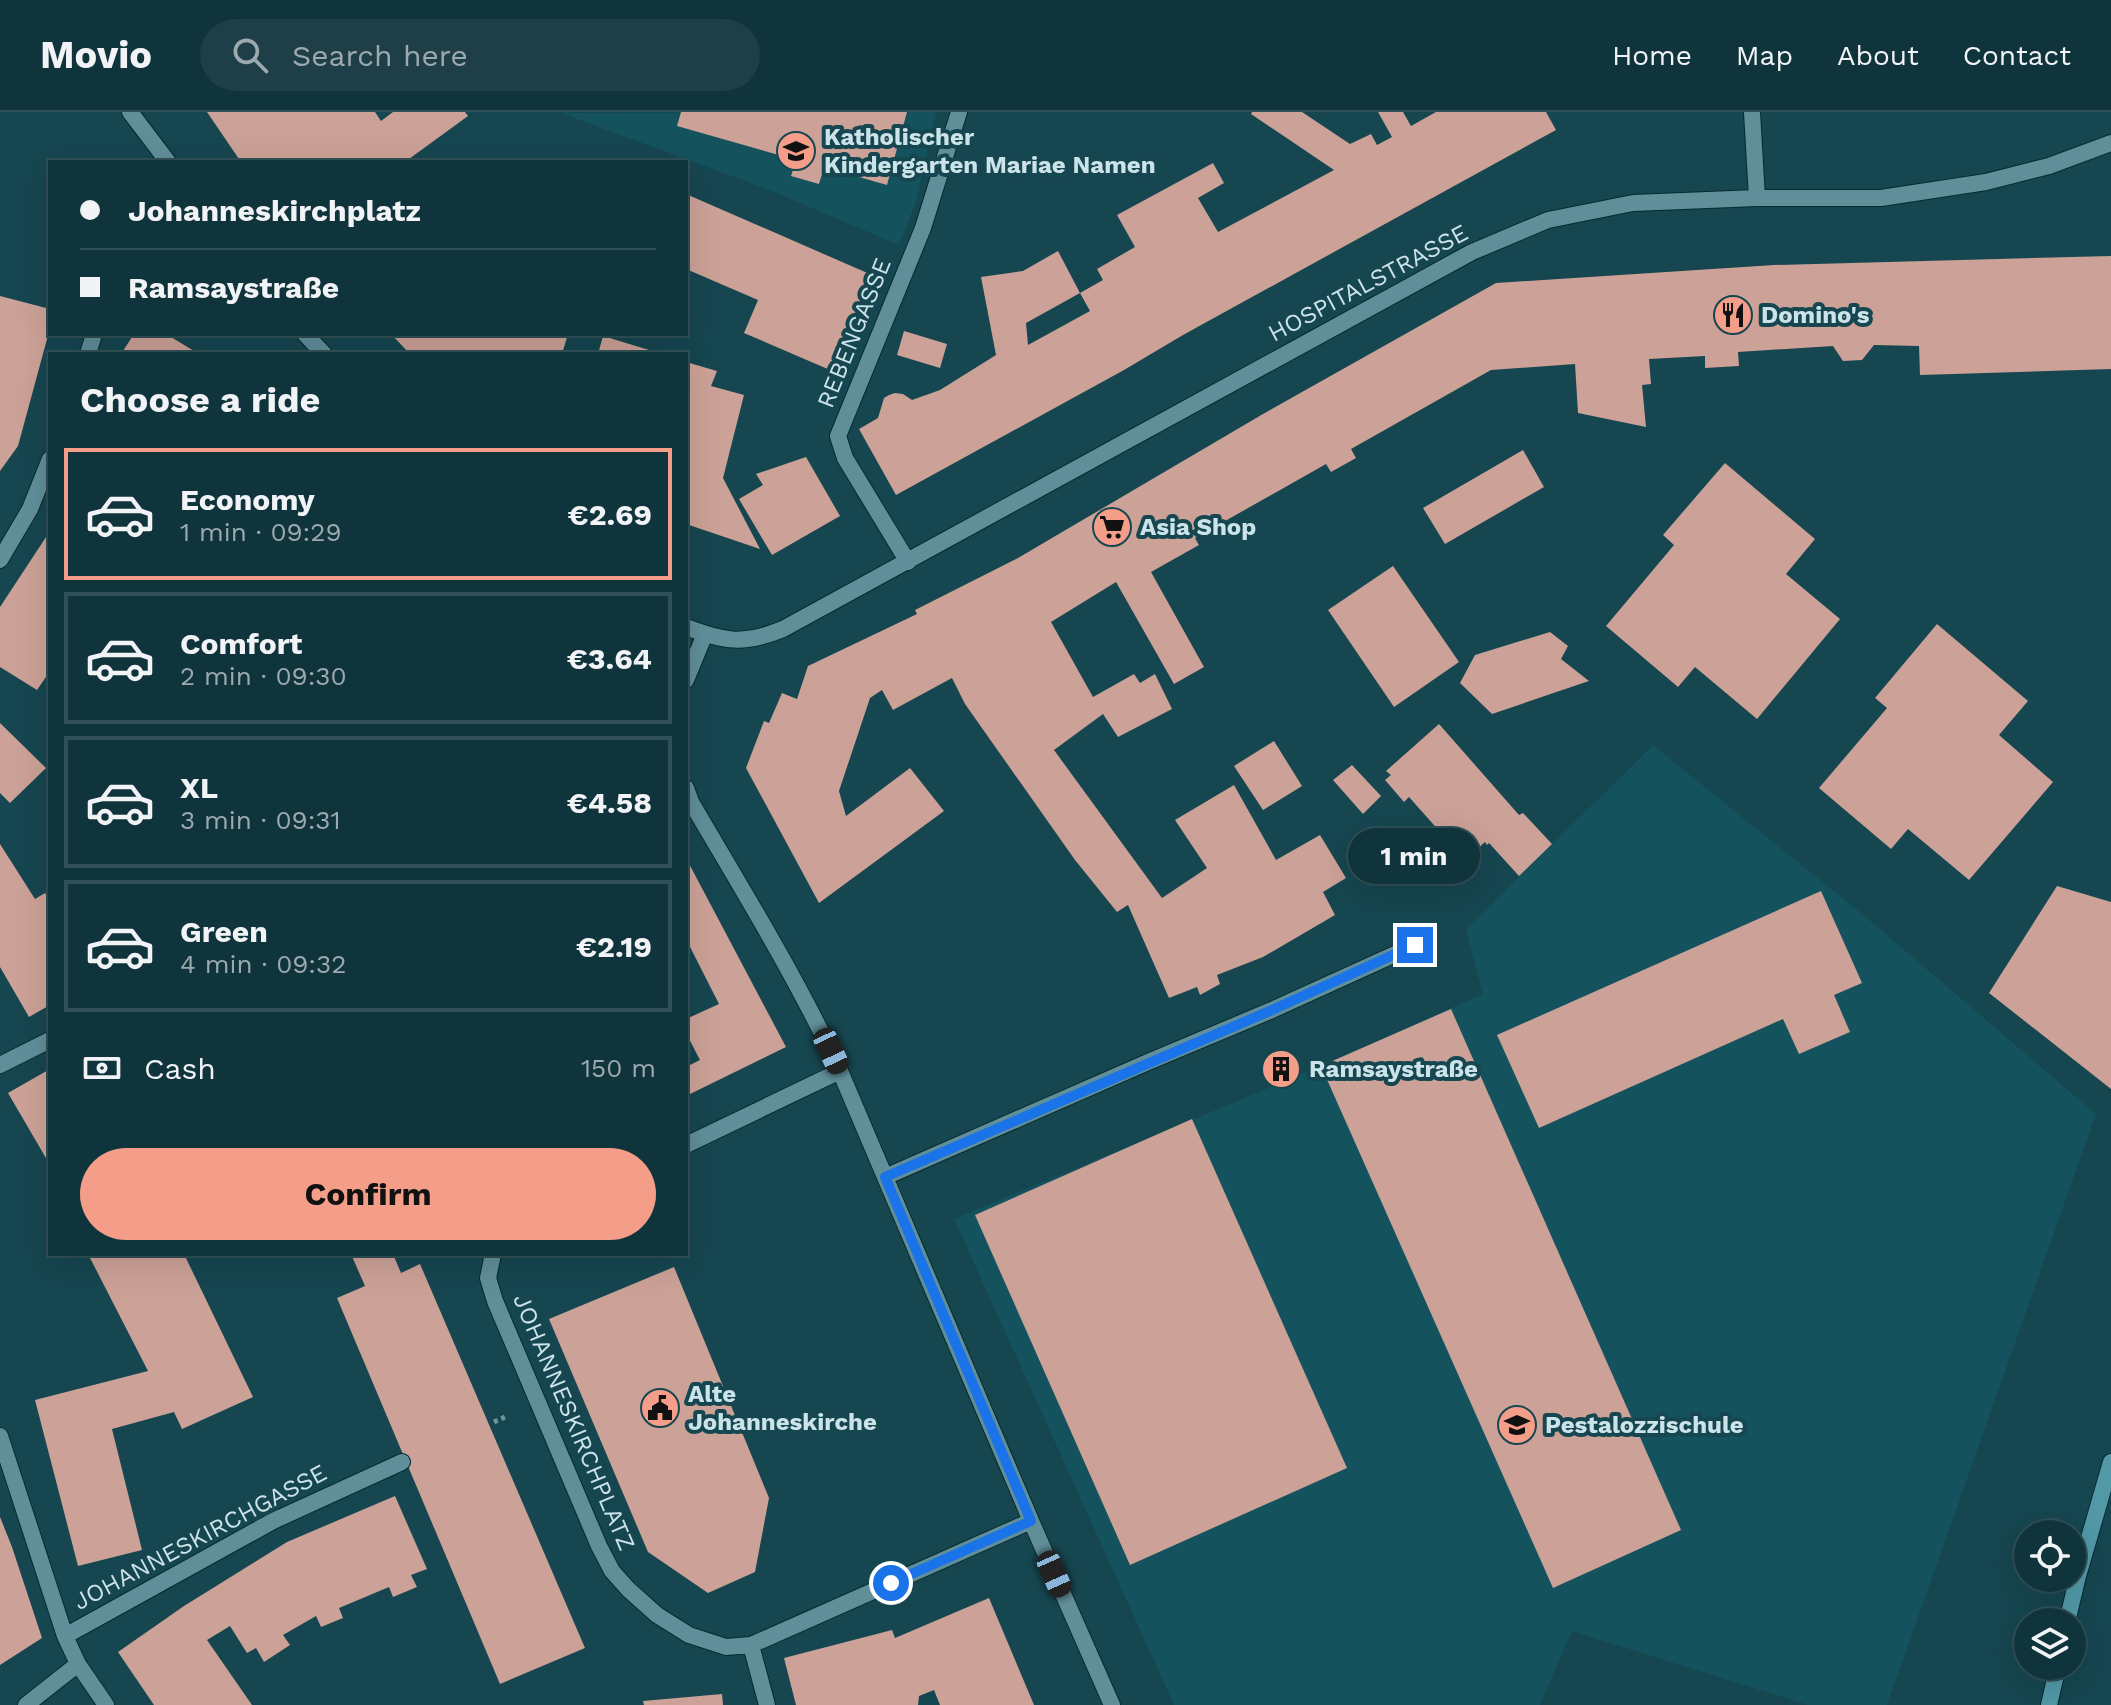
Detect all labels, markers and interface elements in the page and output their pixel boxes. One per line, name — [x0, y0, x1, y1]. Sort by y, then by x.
search box — [200, 19, 760, 91]
text: Movio — [40, 33, 152, 77]
icon: search — [228, 33, 272, 77]
text: Search here — [292, 38, 468, 73]
text: Home — [1612, 39, 1692, 72]
text: Map — [1736, 39, 1793, 72]
text: About — [1837, 39, 1919, 72]
text: Contact — [1963, 39, 2071, 72]
place label: Katholischer Kindergarten Mariae Namen — [824, 123, 1156, 179]
school or university icon: Katholischer Kindergarten Mariae Namen — [775, 130, 817, 172]
text: Johanneskirchplatz — [128, 193, 421, 228]
street label: HOSPITALSTRASSE — [1263, 219, 1473, 347]
street label: REBENGASSE — [811, 254, 897, 412]
text: Ramsaystraße — [128, 270, 339, 305]
restaurant icon: Domino's — [1712, 294, 1754, 336]
place label: Domino's — [1761, 301, 1870, 329]
text: Choose a ride — [80, 379, 320, 421]
icon: car — [84, 478, 156, 550]
text: Economy — [180, 482, 315, 517]
text: €2.69 — [568, 497, 652, 532]
supermarket icon: Asia Shop — [1091, 506, 1133, 548]
place label: Asia Shop — [1140, 513, 1256, 541]
text: 1 min · 09:29 — [180, 517, 342, 547]
icon: car — [84, 622, 156, 694]
text: Comfort — [180, 626, 302, 661]
text: €3.64 — [567, 641, 652, 676]
text: 2 min · 09:30 — [180, 661, 347, 691]
icon: car — [84, 766, 156, 838]
text: XL — [180, 770, 218, 805]
text: €4.58 — [567, 785, 652, 820]
text: 3 min · 09:31 — [180, 805, 341, 835]
callout: 1 min — [1349, 829, 1481, 885]
text: 1 min — [1381, 841, 1447, 871]
icon: car — [84, 910, 156, 982]
text: Green — [180, 914, 268, 949]
route end — [1397, 927, 1433, 963]
text: €2.19 — [576, 929, 652, 964]
text: 4 min · 09:32 — [180, 949, 346, 979]
car — [810, 1024, 852, 1078]
icon: cash — [80, 1046, 124, 1090]
building icon: Ramsaystraße — [1260, 1048, 1302, 1090]
text: Cash — [144, 1051, 216, 1086]
text: 150 m — [581, 1053, 656, 1083]
place label: Ramsaystraße — [1309, 1055, 1478, 1083]
button: Confirm — [80, 1148, 656, 1240]
street label: JOHANNESKIRCHPLATZ — [507, 1290, 641, 1554]
place label: Alte Johanneskirche — [688, 1380, 877, 1436]
public building icon: Alte Johanneskirche — [639, 1387, 681, 1429]
school or university icon: Pestalozzischule — [1496, 1404, 1538, 1446]
place label: Pestalozzischule — [1545, 1411, 1744, 1439]
street label: JOHANNESKIRCHGASSE — [69, 1458, 331, 1616]
map controls — [2014, 1520, 2086, 1680]
button: locate — [2014, 1520, 2086, 1592]
car — [1033, 1547, 1075, 1601]
route start — [873, 1565, 909, 1601]
button: layers — [2014, 1608, 2086, 1680]

